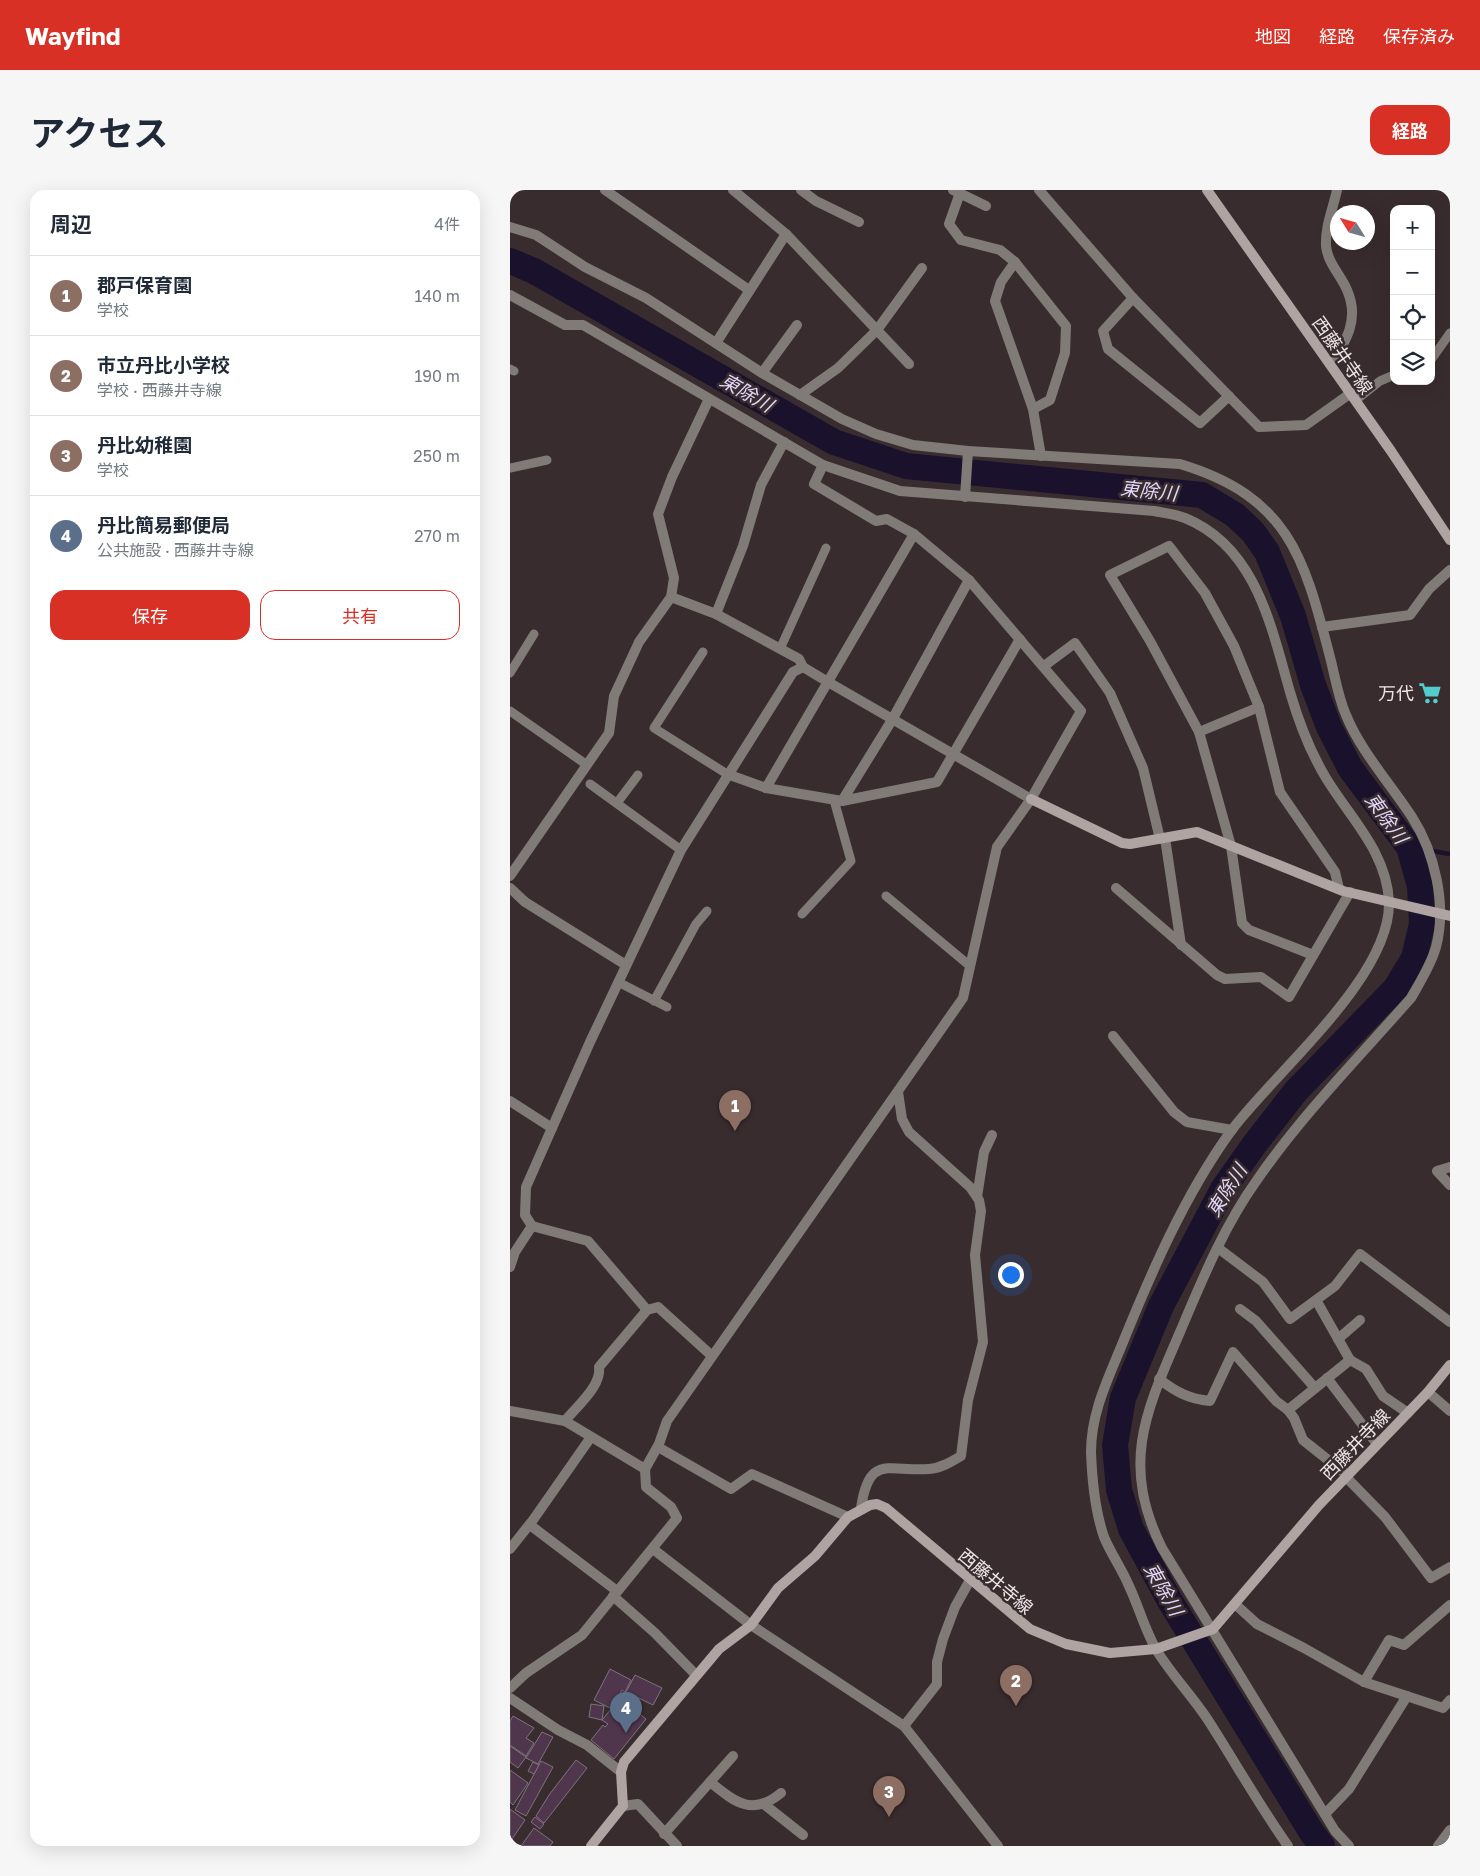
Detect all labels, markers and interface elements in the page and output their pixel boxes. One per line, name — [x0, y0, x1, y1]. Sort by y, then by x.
text: Wayfind — [25, 21, 121, 50]
text: 地図 — [1255, 25, 1291, 47]
text: 経路 — [1319, 25, 1355, 47]
text: 保存済み — [1383, 25, 1455, 47]
button: 経路 — [1370, 105, 1450, 155]
text: アクセス — [30, 112, 168, 154]
north arrow — [1330, 205, 1375, 250]
map controls — [1390, 205, 1435, 385]
button: + — [1390, 205, 1435, 250]
text: 周辺 — [50, 211, 92, 237]
text: 4件 — [434, 214, 460, 234]
button: − — [1390, 250, 1435, 295]
text: 郡戸保育園 — [97, 273, 192, 296]
text: 1 — [62, 286, 70, 306]
text: 140 m — [414, 286, 460, 306]
button: locate — [1390, 295, 1435, 340]
text: 学校 — [97, 300, 129, 320]
street label: 西藤井寺線 — [1308, 312, 1378, 398]
button: layers — [1390, 340, 1435, 385]
text: 市立丹比小学校 — [97, 353, 230, 376]
text: 2 — [61, 366, 71, 386]
text: 190 m — [414, 366, 460, 386]
water label: 東除川 — [717, 368, 779, 417]
text: 学校 · 西藤井寺線 — [97, 380, 222, 400]
text: 丹比幼稚園 — [97, 433, 192, 456]
text: 3 — [61, 446, 71, 466]
text: 250 m — [413, 446, 460, 466]
text: 学校 — [97, 460, 129, 480]
water label: 東除川 — [1119, 476, 1181, 505]
text: 丹比簡易郵便局 — [97, 513, 230, 536]
text: 4 — [61, 526, 71, 546]
text: 270 m — [414, 526, 460, 546]
text: 公共施設 · 西藤井寺線 — [97, 540, 254, 560]
button: 保存 — [50, 590, 250, 640]
button: 共有 — [260, 590, 460, 640]
supermarket icon: 万代 — [1417, 680, 1443, 706]
place label: 万代 — [1378, 682, 1414, 704]
water label: 東除川 — [1361, 788, 1414, 849]
pin: 1 — [719, 1090, 751, 1131]
water label: 東除川 — [1201, 1158, 1252, 1220]
your location — [998, 1262, 1024, 1288]
street label: 西藤井寺線 — [1316, 1404, 1394, 1484]
street label: 西藤井寺線 — [954, 1544, 1038, 1618]
water label: 東除川 — [1140, 1559, 1189, 1621]
pin: 2 — [1000, 1665, 1032, 1706]
pin: 4 — [610, 1692, 642, 1733]
pin: 3 — [873, 1776, 905, 1817]

